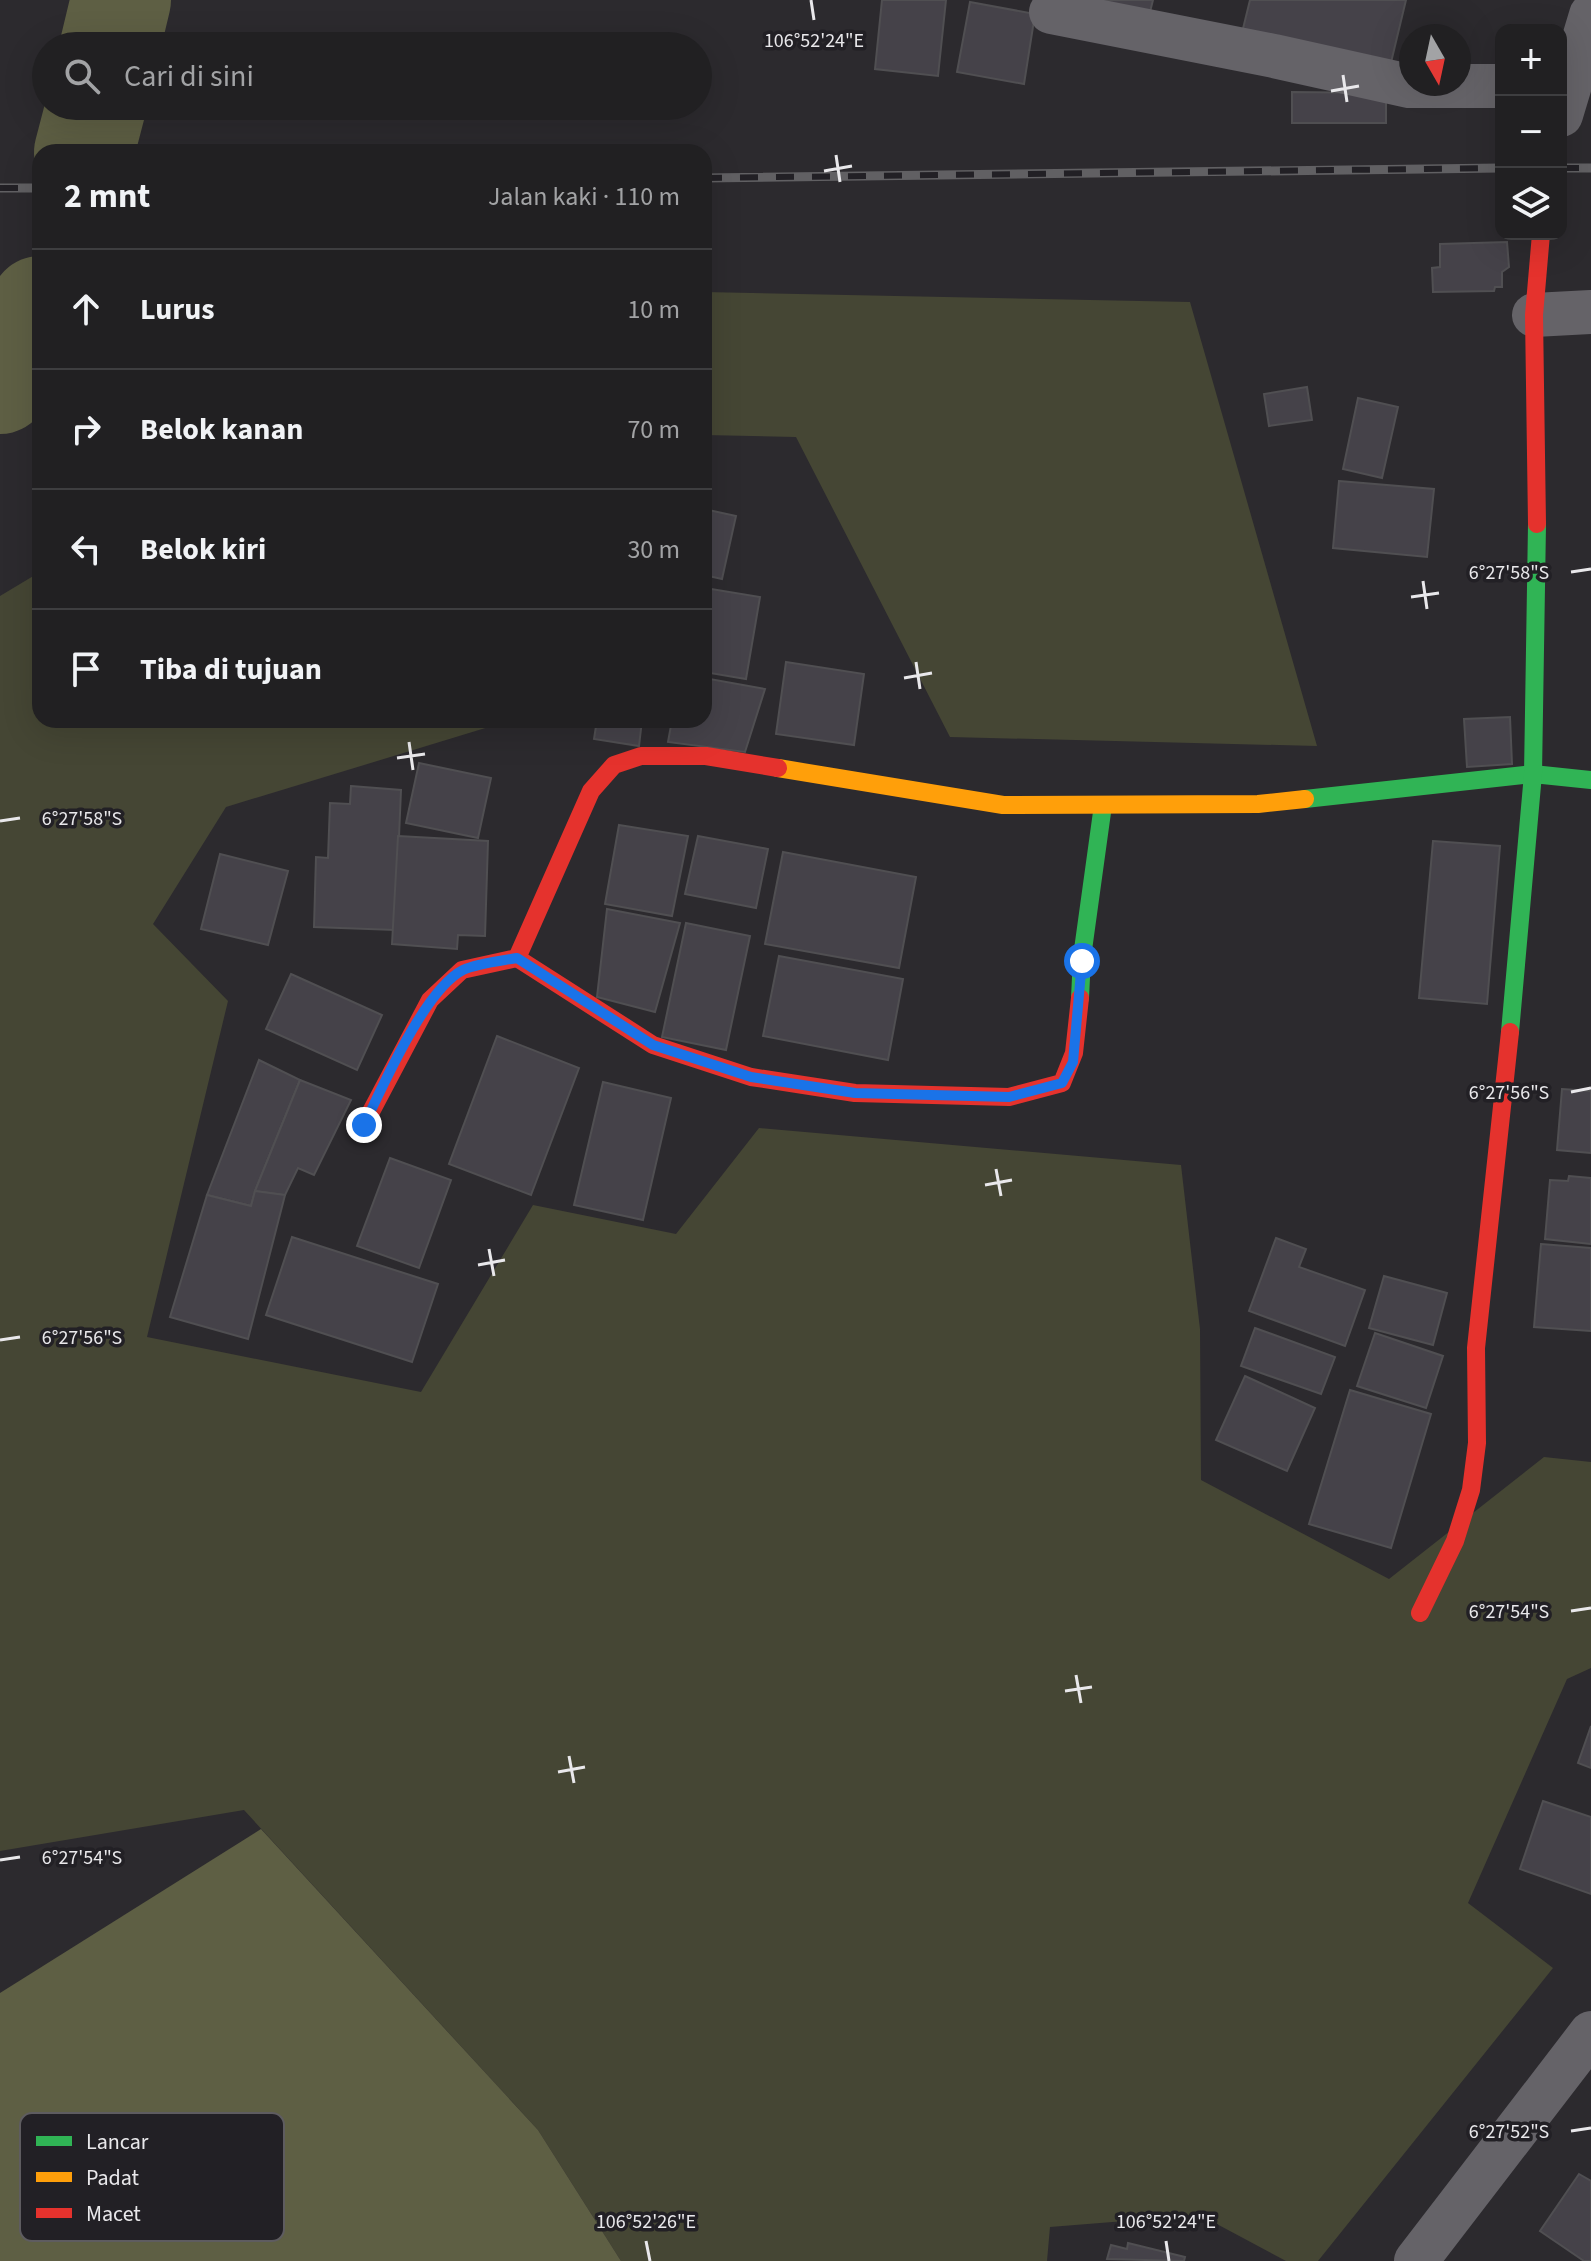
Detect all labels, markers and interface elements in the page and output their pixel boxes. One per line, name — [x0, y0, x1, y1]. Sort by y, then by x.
north arrow — [1399, 24, 1471, 96]
map controls — [1495, 24, 1567, 240]
button: + — [1495, 24, 1567, 96]
text: 106°52'24"E — [764, 27, 864, 55]
search box — [32, 32, 712, 120]
icon: search — [60, 54, 104, 98]
text: Cari di sini — [124, 55, 254, 98]
button: − — [1495, 96, 1567, 168]
button: layers — [1495, 168, 1567, 240]
text: 2 mnt — [64, 172, 150, 221]
text: Jalan kaki · 110 m — [488, 178, 680, 215]
icon: ahead — [64, 287, 108, 331]
text: Lurus — [140, 288, 215, 331]
text: 10 m — [627, 291, 680, 328]
icon: right — [64, 407, 108, 451]
text: Belok kanan — [140, 408, 303, 451]
text: 70 m — [627, 411, 680, 448]
icon: left — [64, 527, 108, 571]
text: Belok kiri — [140, 528, 266, 571]
text: 30 m — [627, 531, 680, 568]
text: 6°27'58"S — [1469, 559, 1549, 587]
icon: arrive — [64, 647, 108, 691]
text: Tiba di tujuan — [140, 648, 322, 691]
text: 6°27'58"S — [42, 805, 122, 833]
route start — [1064, 943, 1100, 979]
text: 6°27'56"S — [1469, 1079, 1549, 1107]
route end — [346, 1107, 382, 1143]
text: 6°27'56"S — [42, 1324, 122, 1352]
text: 6°27'54"S — [1469, 1598, 1549, 1626]
text: 6°27'54"S — [42, 1844, 122, 1872]
legend — [20, 2113, 284, 2241]
text: 6°27'52"S — [1469, 2118, 1549, 2146]
text: Lancar — [86, 2126, 149, 2158]
text: Padat — [86, 2162, 140, 2194]
text: Macet — [86, 2198, 141, 2230]
text: 106°52'26"E — [596, 2208, 696, 2236]
text: 106°52'24"E — [1116, 2208, 1216, 2236]

